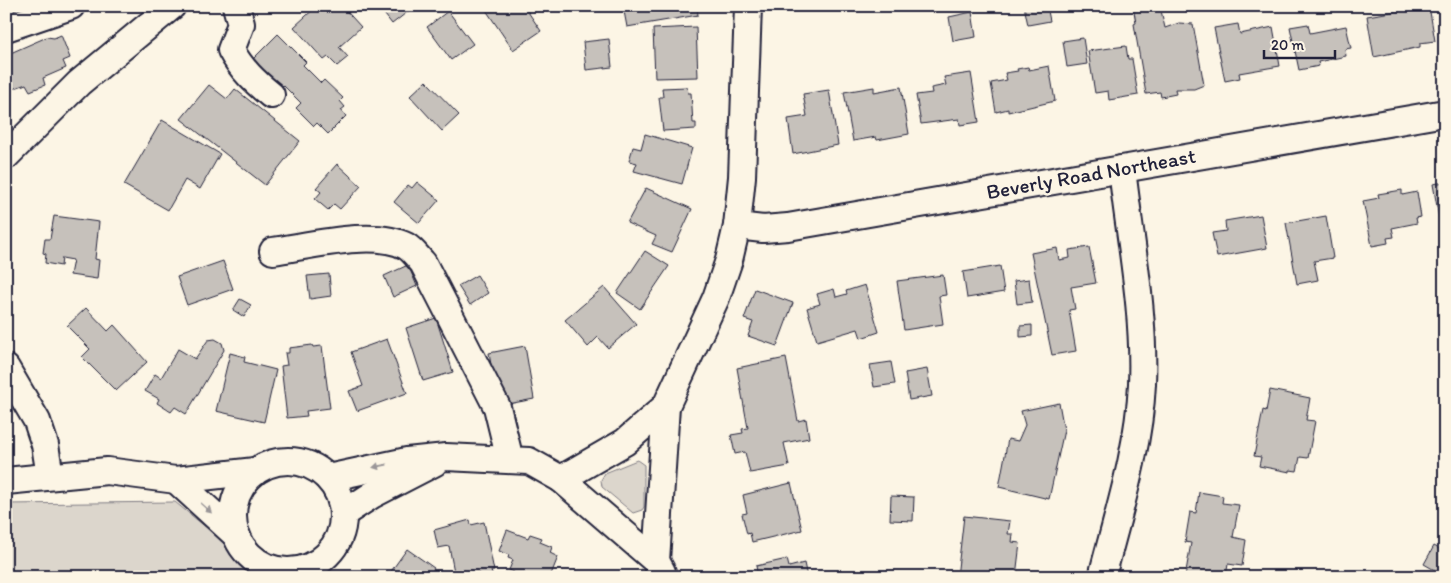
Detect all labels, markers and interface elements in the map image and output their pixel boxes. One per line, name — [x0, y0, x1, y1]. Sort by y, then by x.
scale bar — [1264, 28, 1335, 60]
text: 20 m — [1271, 36, 1305, 54]
street label: Beverly Road Northeast — [984, 143, 1198, 204]
one-way arrow — [372, 463, 388, 471]
one-way arrow — [200, 502, 212, 514]

